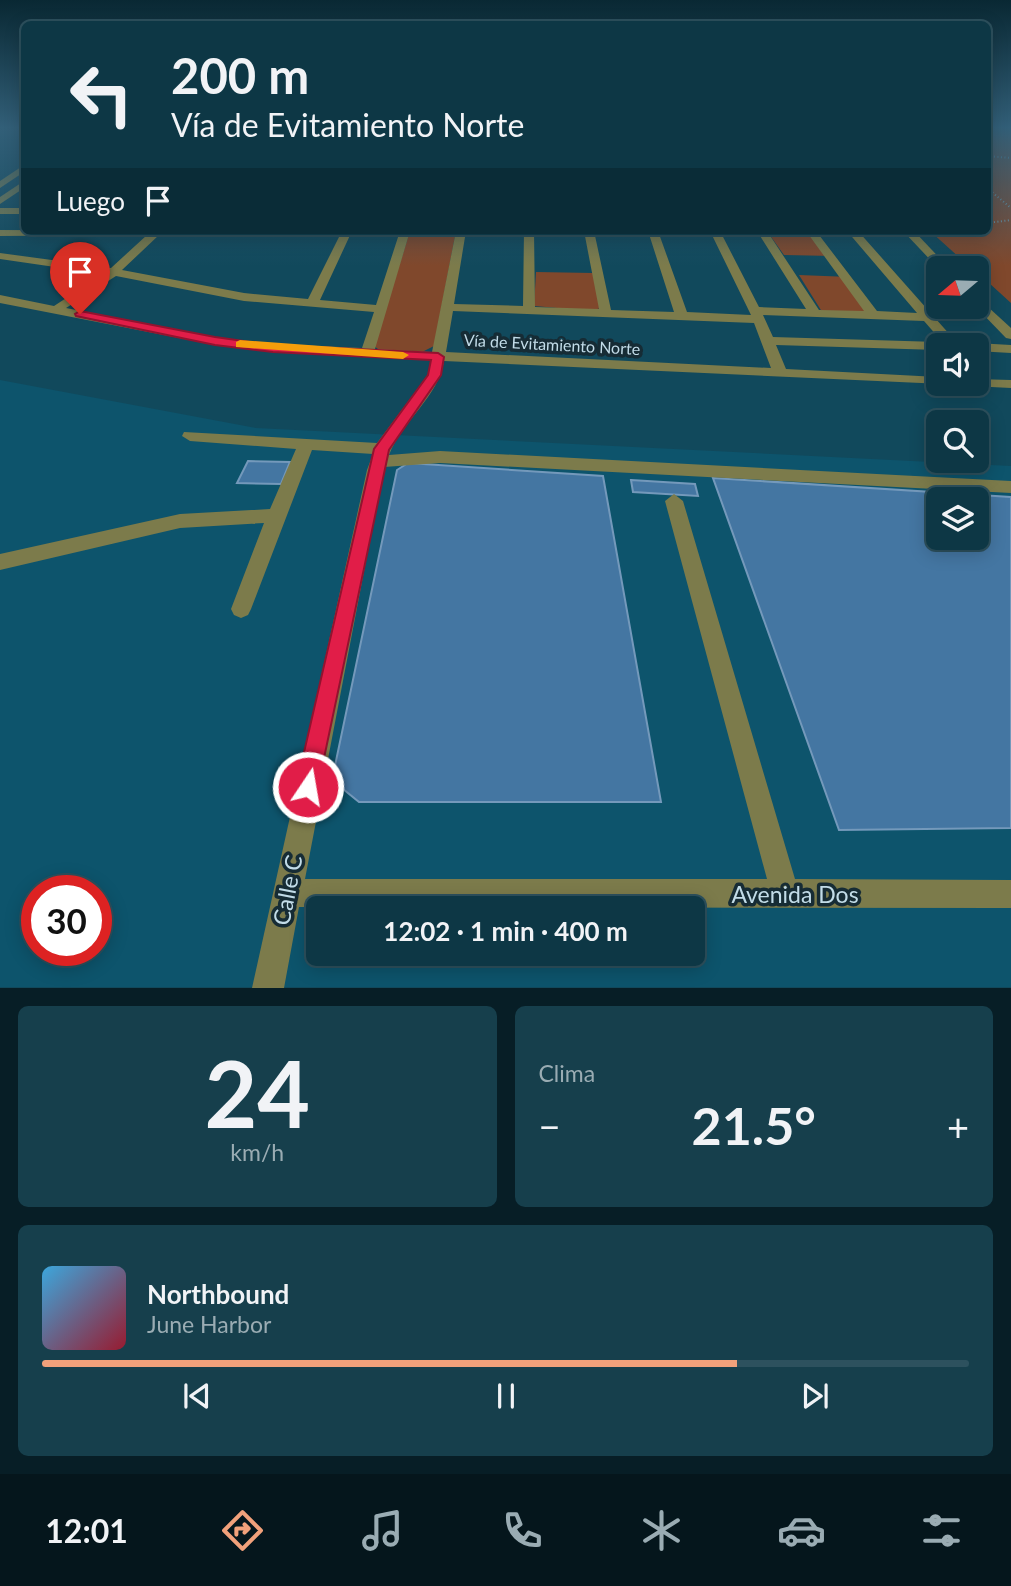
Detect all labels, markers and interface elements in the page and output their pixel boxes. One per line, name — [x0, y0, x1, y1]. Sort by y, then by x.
text: 200 m — [171, 46, 309, 104]
icon: left — [56, 49, 147, 140]
text: Vía de Evitamiento Norte — [171, 105, 524, 144]
icon: arrive — [139, 182, 177, 220]
text: Luego — [56, 185, 125, 217]
pin — [50, 242, 110, 314]
icon: arrive — [61, 253, 99, 291]
north arrow — [926, 256, 989, 318]
map controls — [926, 256, 989, 550]
street label: Vía de Evitamiento Norte — [463, 330, 641, 358]
button: sound — [926, 333, 989, 396]
button: search — [926, 410, 989, 473]
button: layers — [926, 487, 989, 550]
position arrow — [271, 750, 345, 824]
street label: Calle C — [266, 852, 308, 928]
speed limit sign: 30 — [21, 875, 112, 966]
street label: Avenida Dos — [731, 880, 859, 908]
text: 12:02 · 1 min · 400 m — [383, 915, 628, 947]
text: 24 — [204, 1038, 310, 1147]
text: Clima — [539, 1059, 595, 1087]
text: 21.5° — [692, 1094, 816, 1156]
text: − — [539, 1103, 561, 1149]
text: + — [947, 1103, 969, 1149]
text: km/h — [230, 1138, 284, 1166]
text: Northbound — [147, 1278, 289, 1310]
text: June Harbor — [147, 1310, 271, 1338]
icon: previous — [178, 1377, 216, 1415]
icon: pause — [487, 1377, 525, 1415]
icon: next — [796, 1377, 834, 1415]
icon: directions — [218, 1506, 267, 1555]
icon: music — [358, 1506, 407, 1555]
icon: phone — [498, 1506, 547, 1555]
icon: climate — [637, 1506, 686, 1555]
icon: car — [777, 1506, 826, 1555]
icon: filters — [917, 1506, 966, 1555]
text: 12:01 — [45, 1511, 128, 1550]

